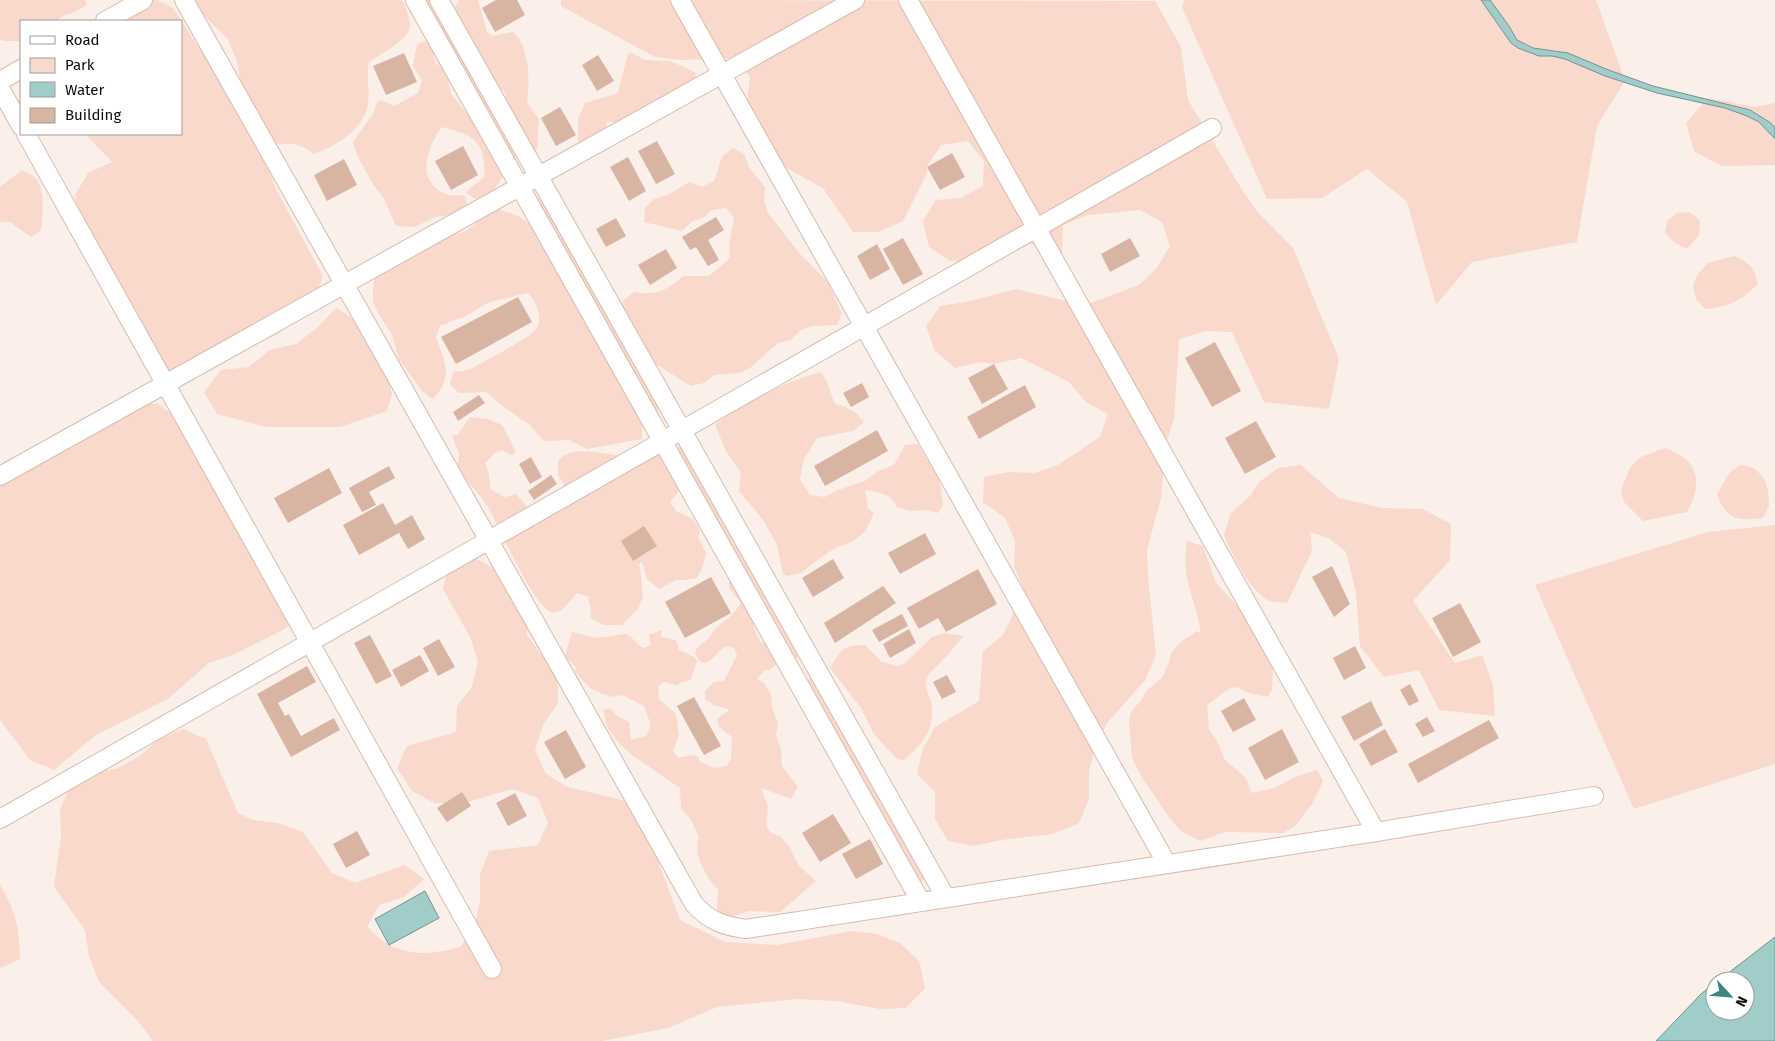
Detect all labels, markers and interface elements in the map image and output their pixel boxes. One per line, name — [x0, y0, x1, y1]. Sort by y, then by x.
legend — [20, 20, 182, 135]
text: Road — [65, 31, 100, 49]
text: Park — [65, 56, 95, 74]
text: Water — [65, 81, 104, 99]
text: Building — [65, 106, 121, 124]
north arrow — [1705, 971, 1755, 1021]
text: N — [1732, 994, 1751, 1009]

